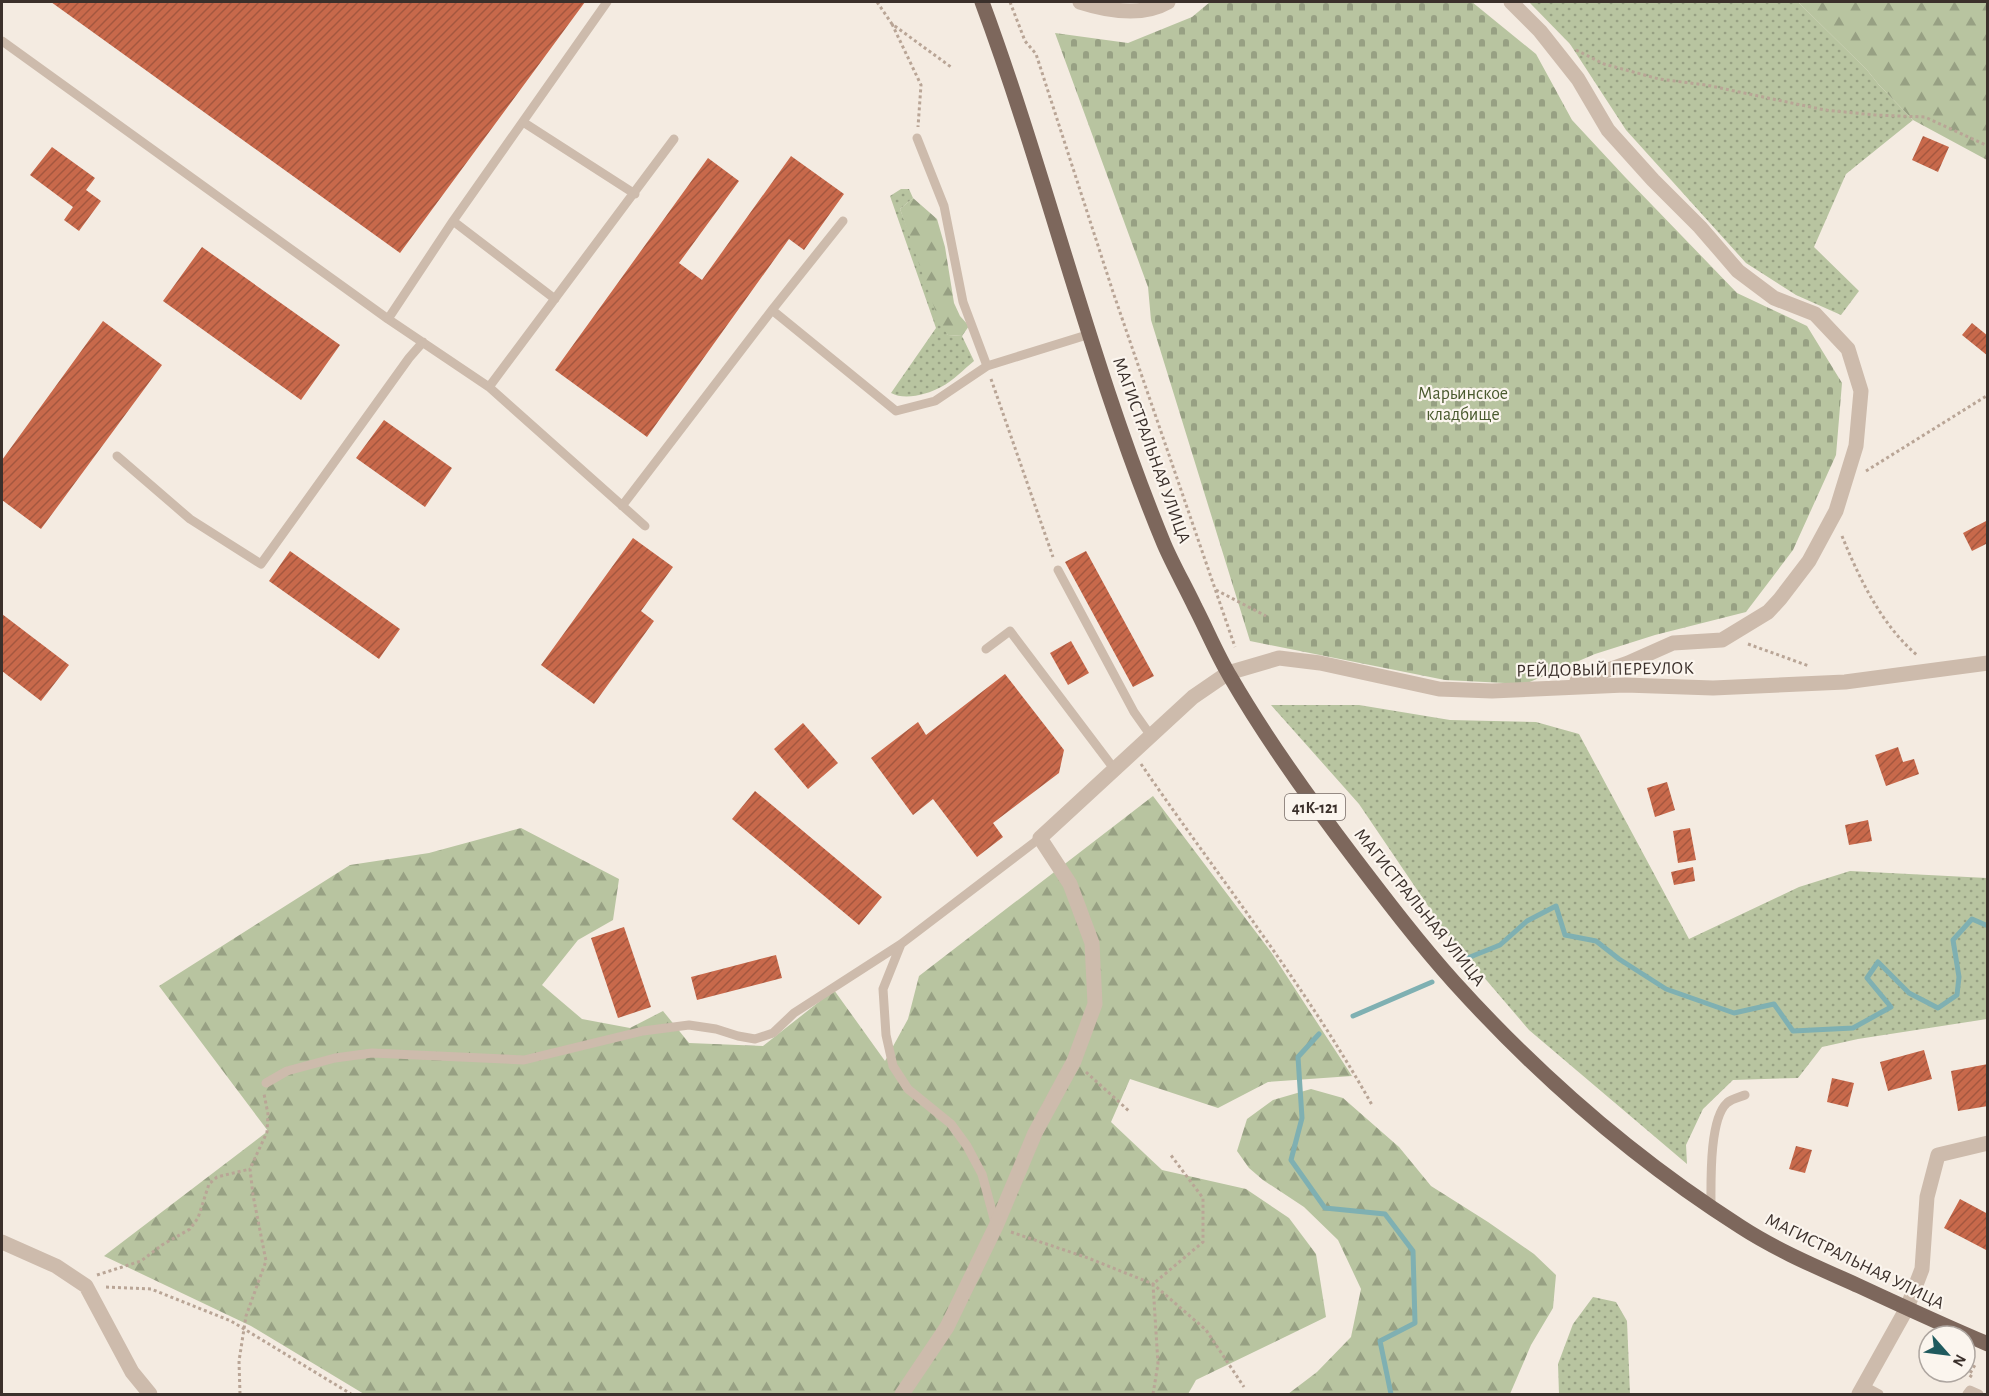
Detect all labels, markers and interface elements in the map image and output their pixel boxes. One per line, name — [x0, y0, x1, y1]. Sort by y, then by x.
street label: МАГИСТРАЛЬНАЯ УЛИЦА — [1109, 355, 1193, 546]
park label: Марьинское кладбище — [1418, 385, 1508, 424]
street label: РЕЙДОВЫЙ ПЕРЕУЛОК — [1516, 657, 1695, 681]
road number: 41К-121 — [1285, 794, 1345, 820]
street label: МАГИСТРАЛЬНАЯ УЛИЦА — [1350, 826, 1488, 990]
street label: МАГИСТРАЛЬНАЯ УЛИЦА — [1762, 1211, 1947, 1313]
north arrow — [1917, 1324, 1977, 1384]
text: N — [1950, 1352, 1969, 1369]

